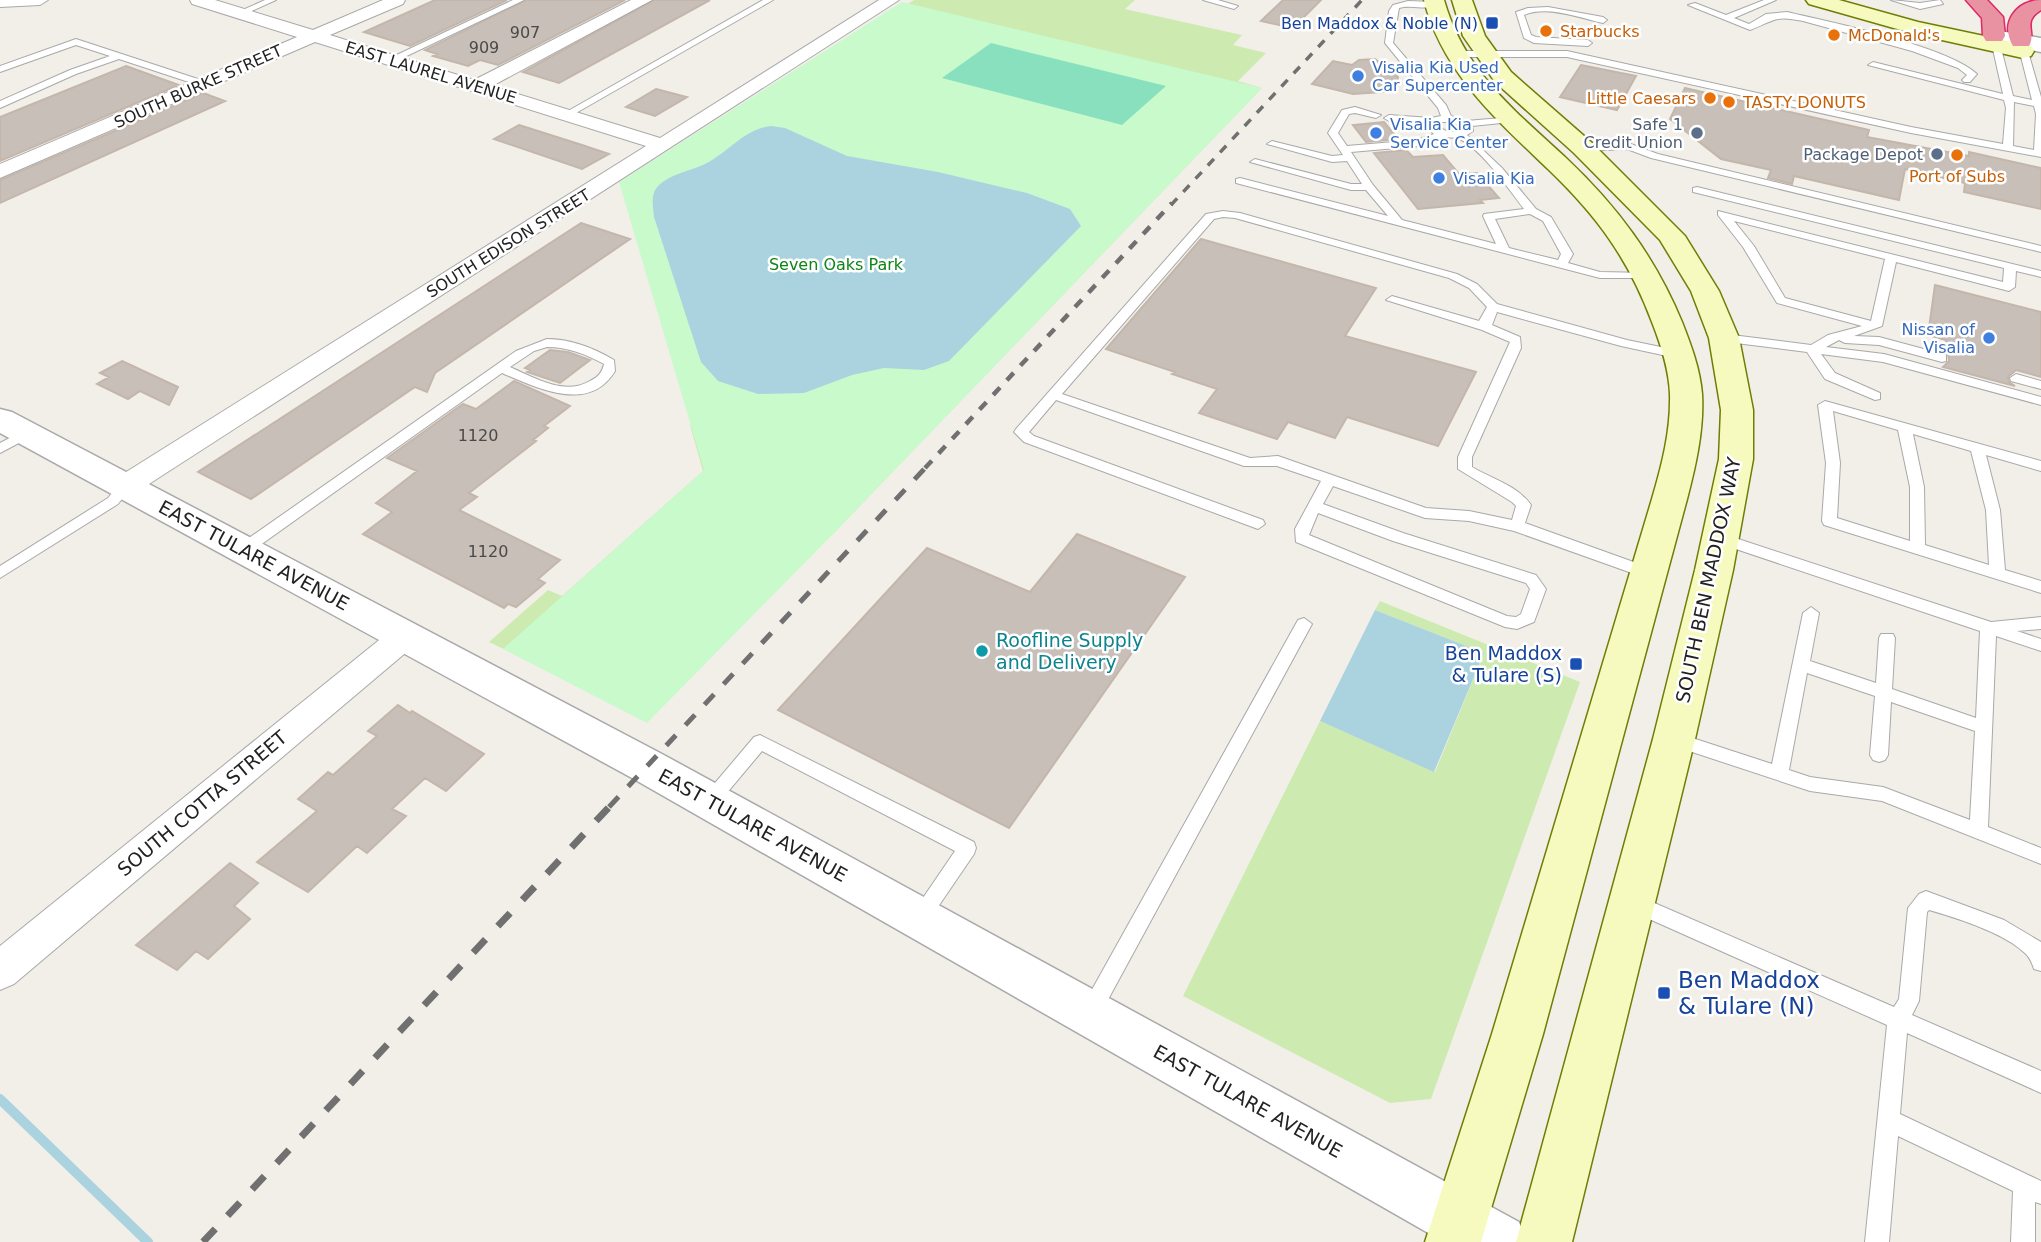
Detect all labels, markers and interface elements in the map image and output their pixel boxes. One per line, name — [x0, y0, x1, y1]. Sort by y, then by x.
place label: Ben Maddox & Noble (N) — [1281, 14, 1478, 33]
marker: Ben Maddox & Noble (N) — [1484, 15, 1500, 31]
place label: Starbucks — [1560, 22, 1640, 41]
house number: 907 — [510, 23, 540, 42]
marker: Starbucks — [1538, 23, 1554, 39]
place label: McDonald's — [1848, 26, 1940, 45]
marker: McDonald's — [1826, 27, 1842, 43]
street label: EAST LAUREL AVENUE — [343, 37, 519, 108]
house number: 909 — [469, 38, 499, 57]
street label: SOUTH BURKE STREET — [111, 41, 285, 132]
place label: Visalia Kia Used Car Supercenter — [1372, 58, 1503, 95]
marker: Visalia Kia Used Car Supercenter — [1350, 68, 1366, 84]
place label: Little Caesars — [1587, 89, 1696, 108]
marker: Little Caesars — [1702, 90, 1718, 106]
place label: TASTY DONUTS — [1742, 93, 1866, 112]
marker: TASTY DONUTS — [1721, 94, 1737, 110]
place label: Visalia Kia Service Center — [1390, 115, 1508, 152]
place label: Safe 1 Credit Union — [1584, 115, 1683, 152]
marker: Visalia Kia Service Center — [1368, 125, 1384, 141]
marker: Safe 1 Credit Union — [1689, 125, 1705, 141]
place label: Package Depot — [1803, 145, 1923, 164]
marker: Package Depot — [1929, 146, 1945, 162]
marker: Port of Subs — [1949, 147, 1965, 163]
place label: Port of Subs — [1909, 167, 2005, 186]
place label: Visalia Kia — [1453, 169, 1535, 188]
marker: Visalia Kia — [1431, 170, 1447, 186]
street label: SOUTH EDISON STREET — [423, 185, 594, 302]
park label: Seven Oaks Park — [769, 255, 904, 274]
place label: Nissan of Visalia — [1901, 320, 1975, 357]
marker: Nissan of Visalia — [1981, 330, 1997, 346]
house number: 1120 — [458, 426, 498, 445]
street label: SOUTH BEN MADDOX WAY — [1671, 455, 1745, 705]
street label: EAST TULARE AVENUE — [155, 495, 353, 615]
house number: 1120 — [468, 542, 508, 561]
place label: Roofline Supply and Delivery — [996, 629, 1143, 673]
place label: Ben Maddox & Tulare (S) — [1445, 642, 1562, 686]
marker: Roofline Supply and Delivery — [974, 643, 990, 659]
marker: Ben Maddox & Tulare (S) — [1568, 656, 1584, 672]
street label: SOUTH COTTA STREET — [113, 726, 291, 880]
street label: EAST TULARE AVENUE — [655, 764, 851, 886]
place label: Ben Maddox & Tulare (N) — [1678, 967, 1820, 1019]
marker: Ben Maddox & Tulare (N) — [1656, 985, 1672, 1001]
street label: EAST TULARE AVENUE — [1150, 1040, 1346, 1162]

